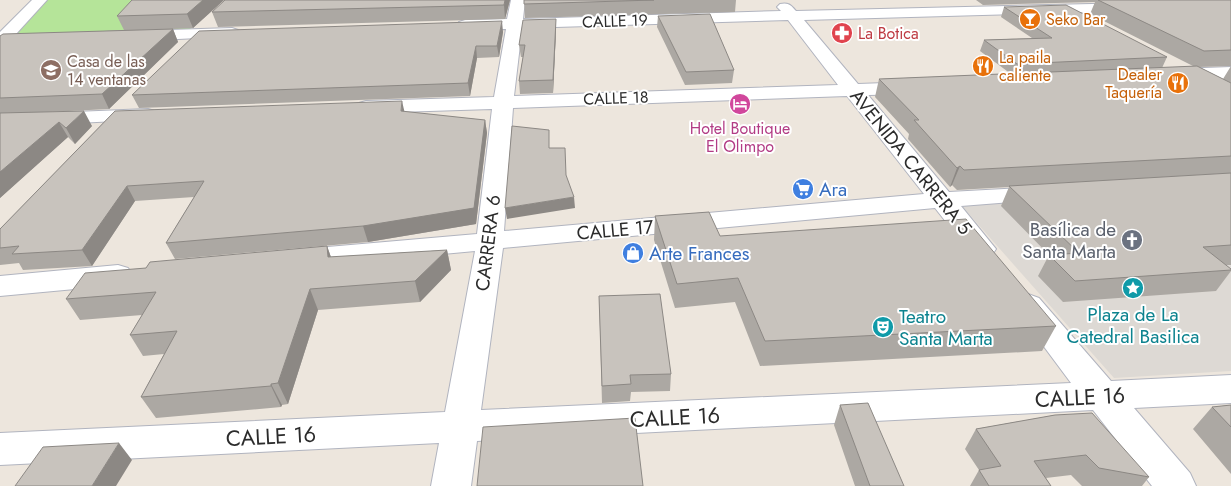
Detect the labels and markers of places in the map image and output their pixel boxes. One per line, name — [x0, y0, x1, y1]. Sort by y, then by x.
bar icon: Seko Bar — [1018, 7, 1042, 31]
place label: Seko Bar — [1046, 8, 1106, 31]
pharmacy icon: La Botica — [830, 21, 854, 45]
place label: La Botica — [858, 22, 919, 45]
place label: La paila caliente — [999, 46, 1051, 87]
place label: Casa de las 14 ventanas — [67, 50, 146, 91]
restaurant icon: La paila caliente — [971, 54, 995, 78]
school or university icon: Casa de las 14 ventanas — [39, 58, 63, 82]
place label: Dealer Taquería — [1105, 63, 1163, 104]
restaurant icon: Dealer Taquería — [1166, 71, 1190, 95]
hotel icon: Hotel Boutique El Olimpo — [728, 92, 752, 116]
place label: Hotel Boutique El Olimpo — [690, 117, 790, 158]
place label: Ara — [819, 176, 847, 203]
supermarket icon: Ara — [791, 177, 815, 201]
place label: Basílica de Santa Marta — [1022, 216, 1116, 265]
church icon: Basílica de Santa Marta — [1120, 228, 1144, 252]
place label: Arte Frances — [649, 240, 750, 267]
shop icon: Arte Frances — [621, 241, 645, 265]
place icon: Plaza de La Catedral Basilica — [1121, 276, 1145, 300]
place label: Plaza de La Catedral Basilica — [1067, 301, 1199, 350]
place label: Teatro Santa Marta — [899, 303, 993, 352]
theatre icon: Teatro Santa Marta — [871, 315, 895, 339]

